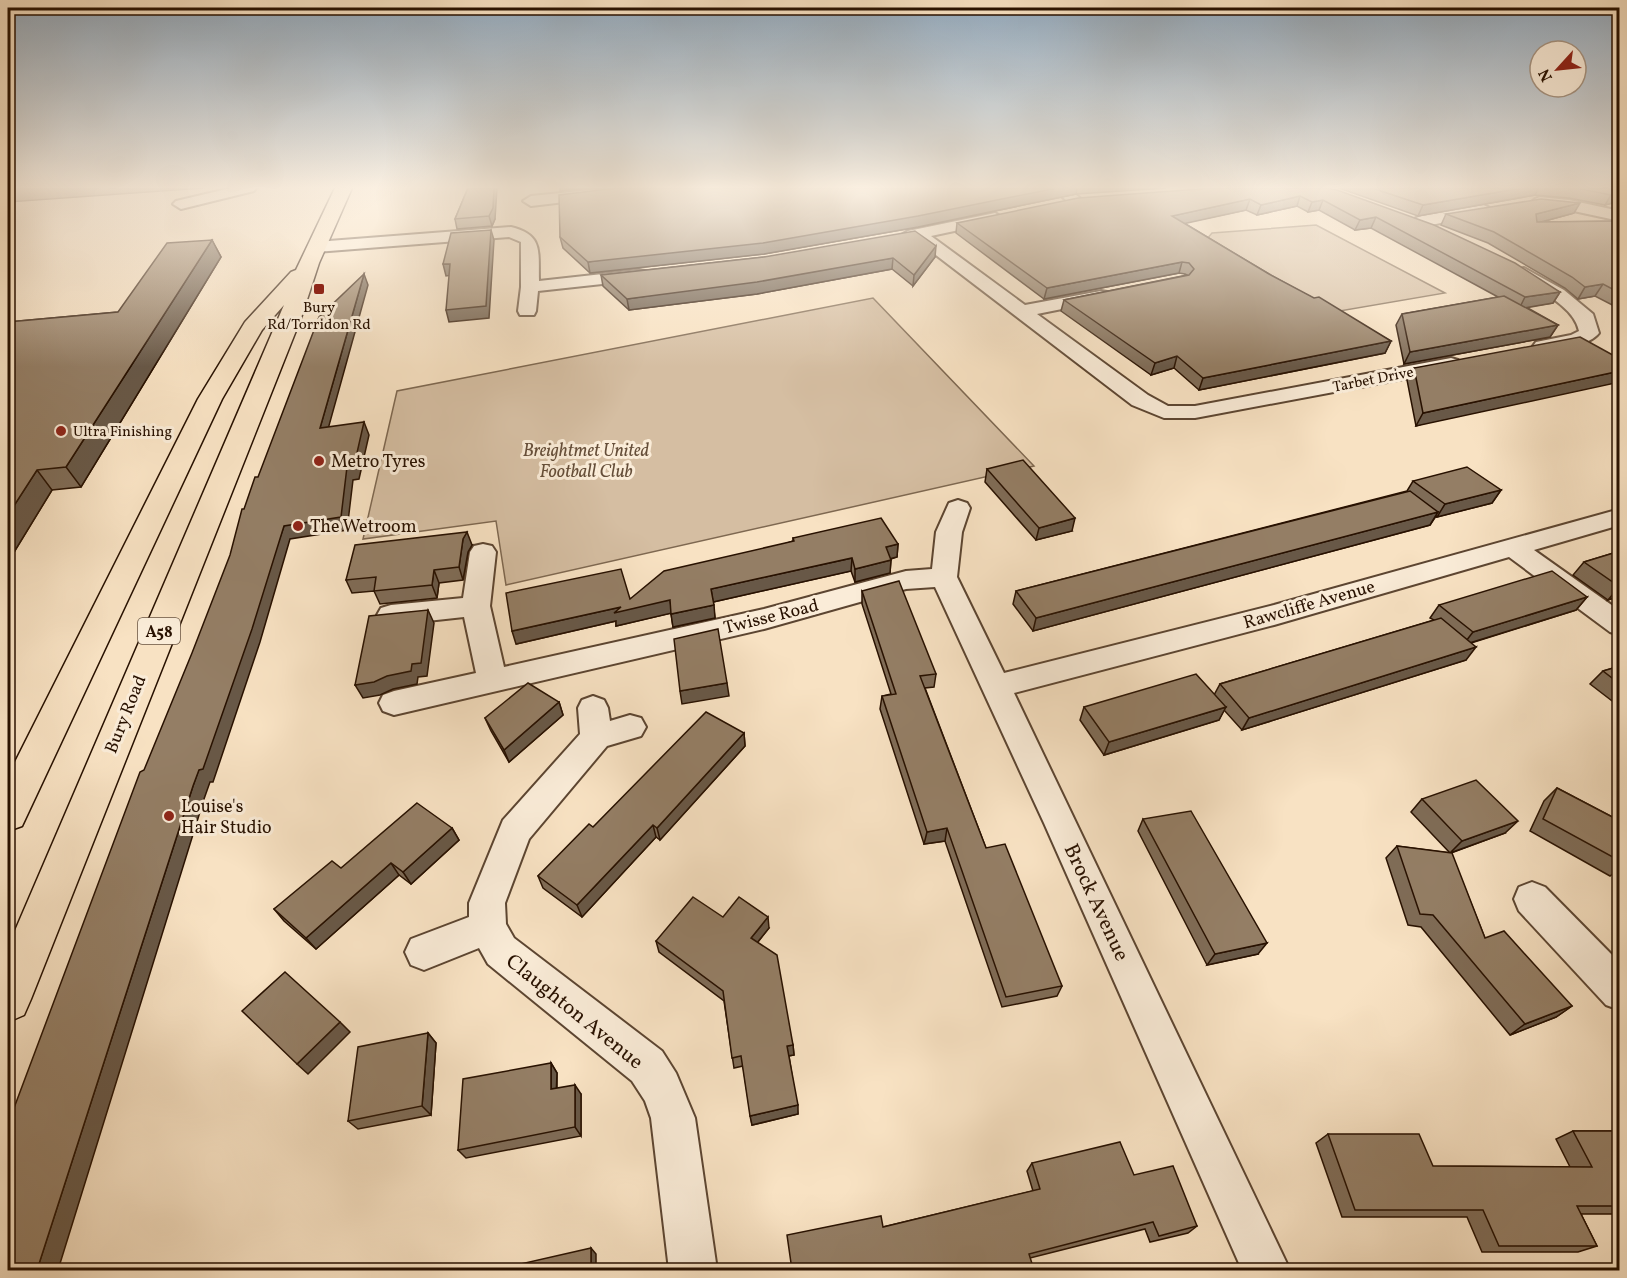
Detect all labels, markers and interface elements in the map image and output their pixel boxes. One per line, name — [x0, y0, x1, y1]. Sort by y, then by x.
north arrow — [1528, 39, 1588, 99]
text: N — [1534, 64, 1559, 85]
marker: Bury Rd/Torridon Rd — [312, 282, 326, 296]
place label: Bury Rd/Torridon Rd — [267, 298, 371, 336]
street label: Tarbet Drive — [1331, 362, 1415, 399]
place label: Ultra Finishing — [73, 422, 172, 443]
marker: Ultra Finishing — [54, 424, 68, 438]
park label: Breightmet United Football Club — [523, 439, 650, 485]
place label: Metro Tyres — [331, 450, 426, 475]
marker: Metro Tyres — [312, 454, 326, 468]
place label: The Wetroom — [310, 515, 417, 540]
marker: The Wetroom — [291, 519, 305, 533]
street label: Rawcliffe Avenue — [1241, 575, 1378, 636]
street label: Twisse Road — [721, 594, 822, 641]
road number: A58 — [138, 618, 180, 644]
street label: Bury Road — [99, 672, 153, 757]
place label: Louise's Hair Studio — [181, 795, 272, 841]
marker: Louise's Hair Studio — [162, 809, 176, 823]
street label: Brock Avenue — [1056, 839, 1135, 966]
street label: Claughton Avenue — [499, 948, 649, 1077]

